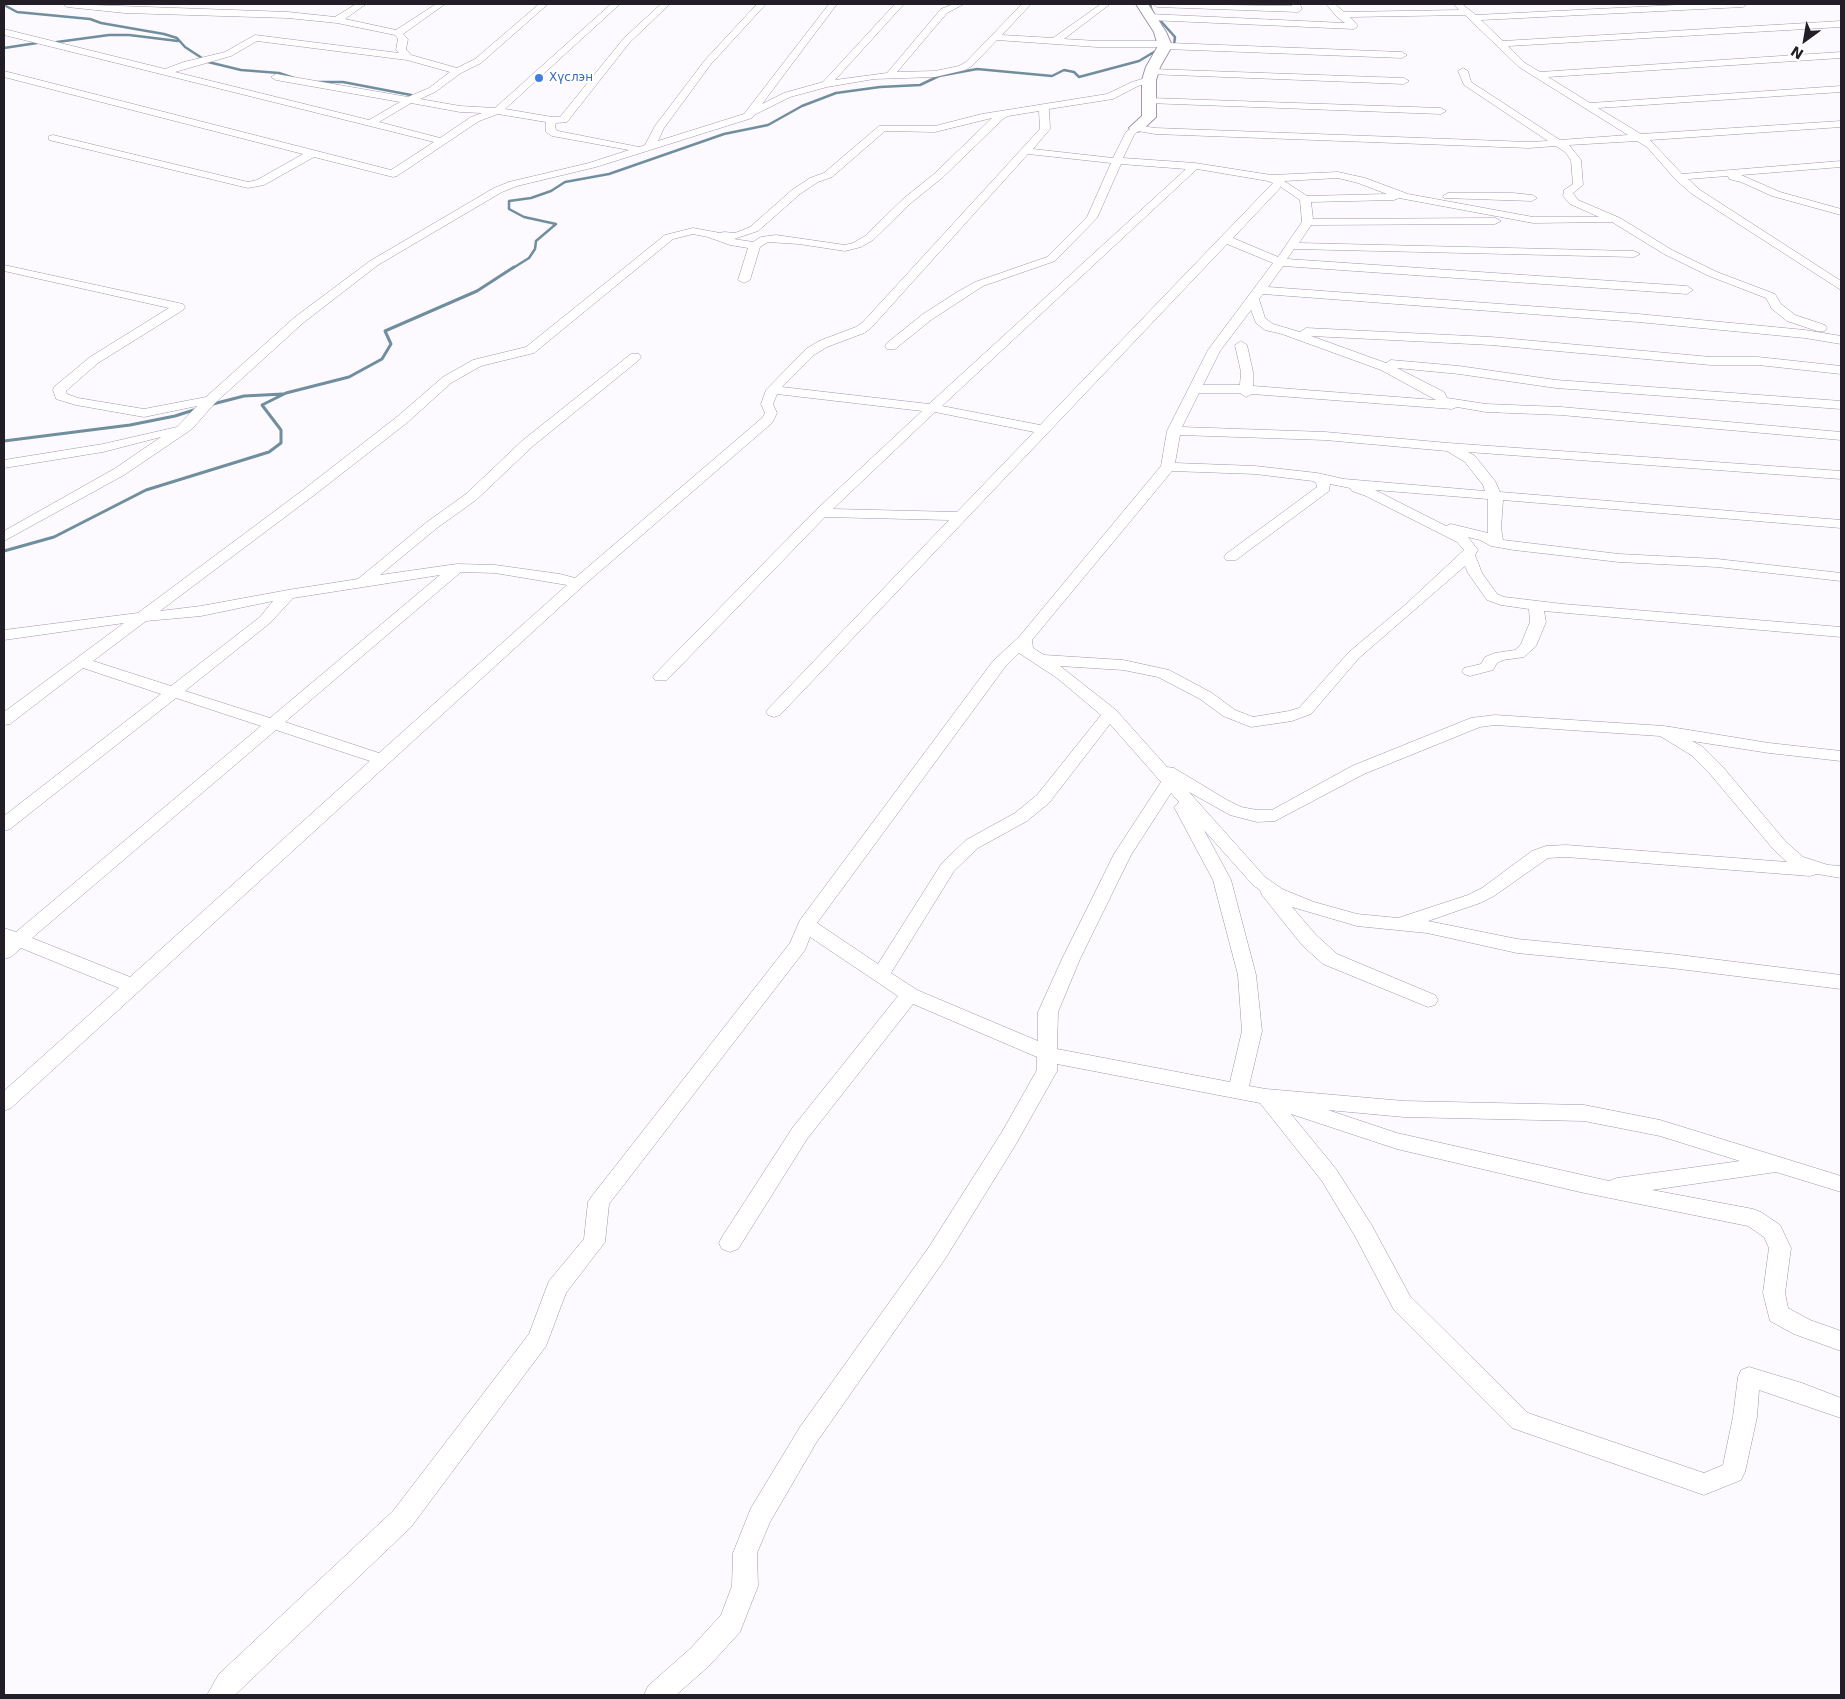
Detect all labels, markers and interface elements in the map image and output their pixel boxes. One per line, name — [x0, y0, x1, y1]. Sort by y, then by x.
north arrow — [1780, 15, 1830, 65]
text: N — [1788, 43, 1806, 63]
place label: Хүслэн — [549, 71, 593, 85]
marker: Хүслэн — [533, 72, 545, 84]

